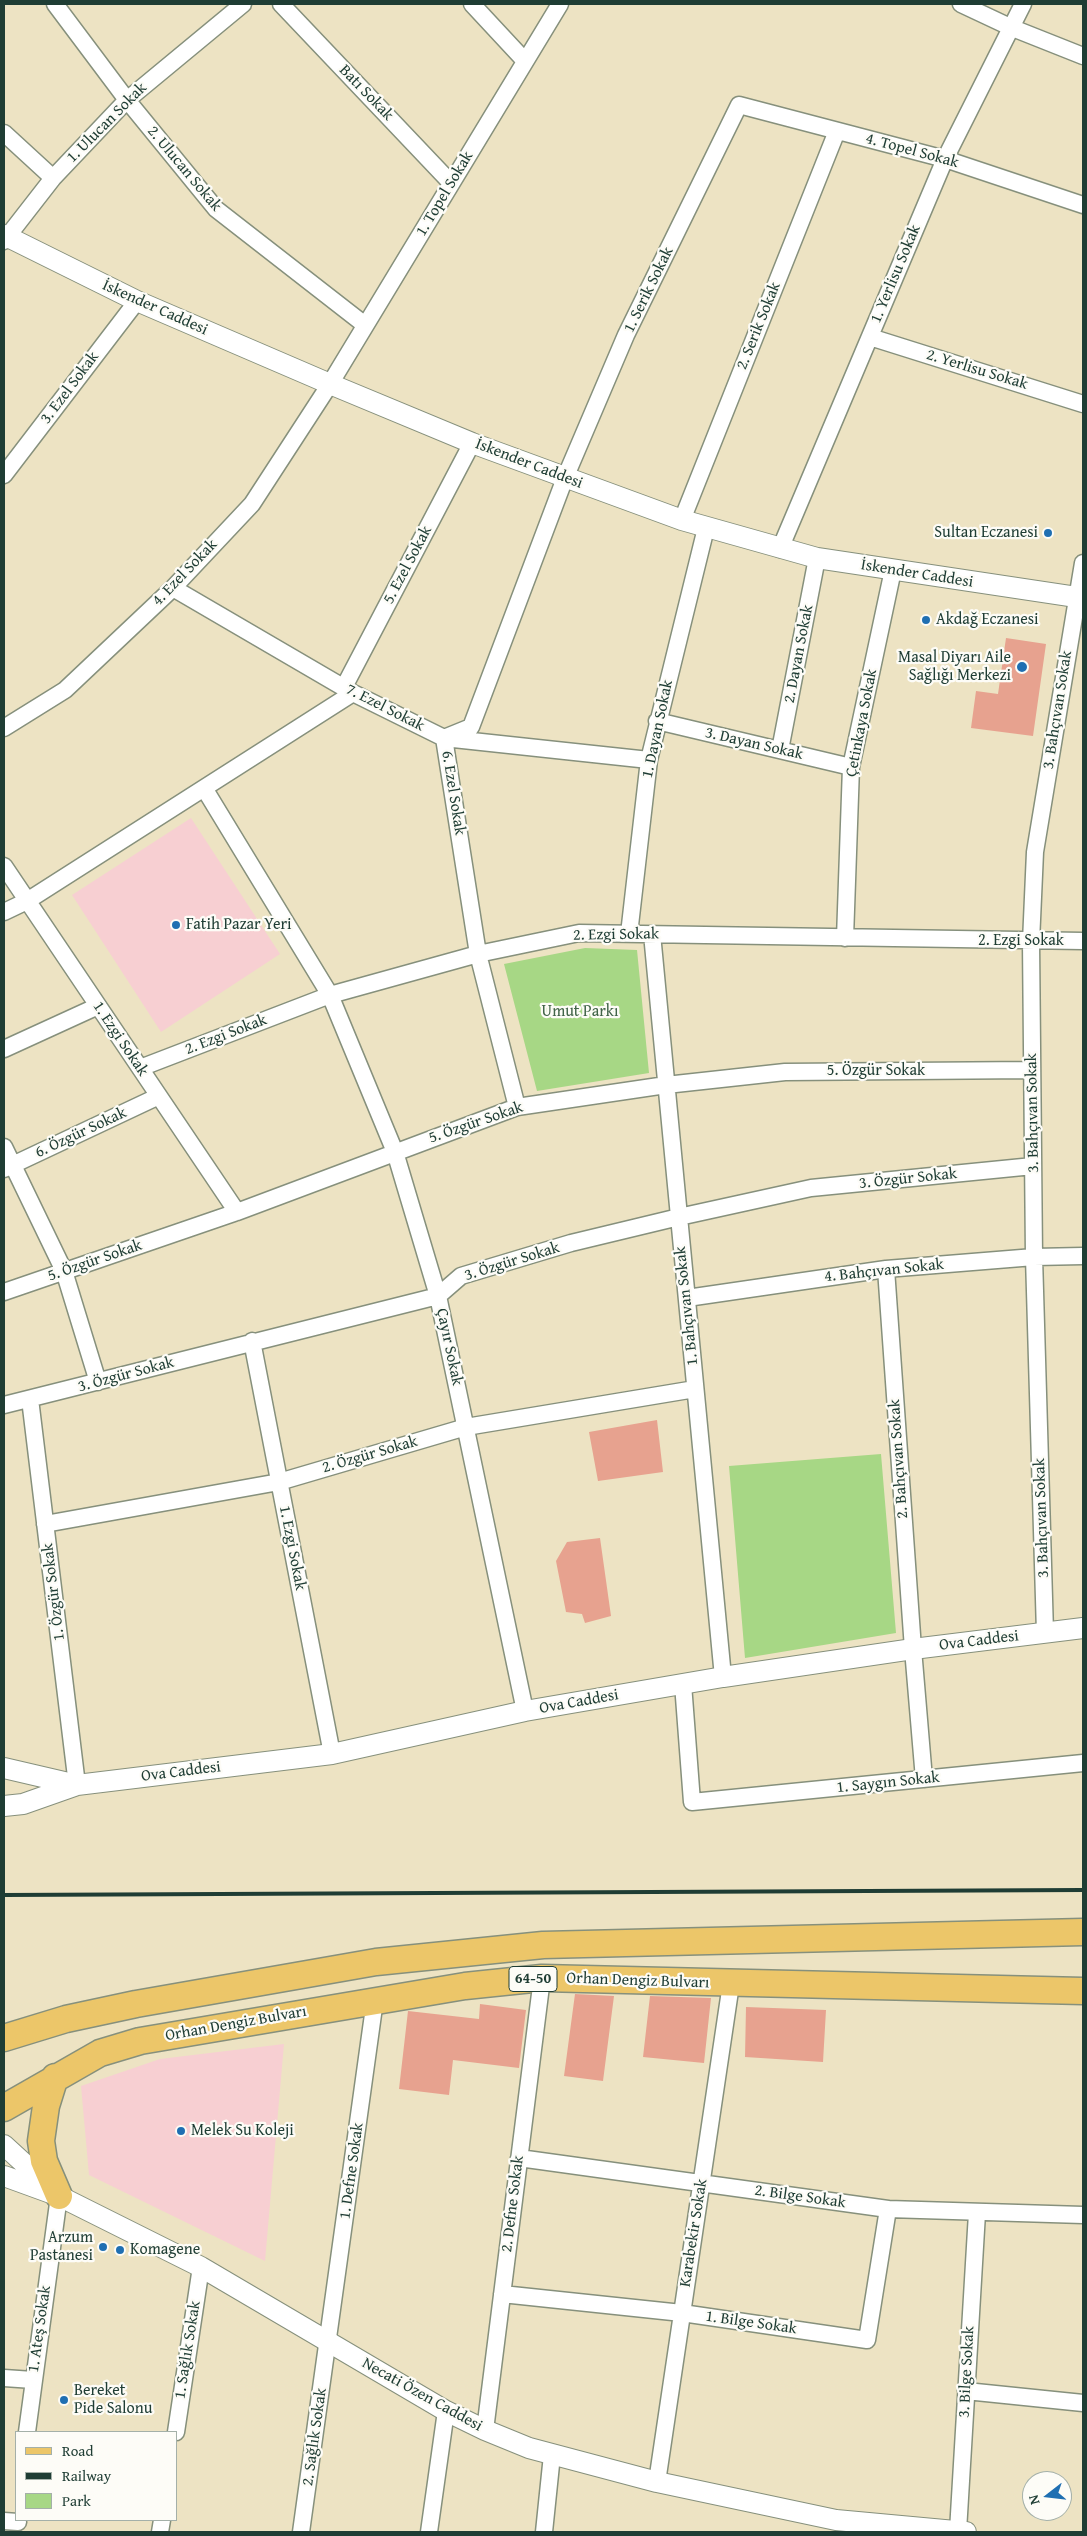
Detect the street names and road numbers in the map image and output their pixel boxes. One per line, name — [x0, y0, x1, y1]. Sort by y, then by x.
street label: Batı Sokak — [335, 61, 397, 125]
street label: 1. Ulucan Sokak — [63, 79, 151, 167]
street label: 2. Ulucan Sokak — [143, 122, 225, 216]
street label: 4. Topel Sokak — [863, 129, 961, 173]
street label: 1. Topel Sokak — [412, 148, 478, 240]
street label: 1. Yerlisu Sokak — [867, 222, 925, 326]
street label: 1. Serik Sokak — [620, 244, 678, 336]
street label: İskender Caddesi — [99, 276, 211, 340]
street label: 2. Serik Sokak — [733, 279, 785, 373]
street label: 2. Yerlisu Sokak — [924, 345, 1030, 395]
street label: 3. Ezel Sokak — [37, 348, 103, 428]
street label: İskender Caddesi — [473, 435, 585, 493]
street label: 5. Ezel Sokak — [379, 523, 437, 607]
street label: 4. Ezel Sokak — [148, 536, 222, 610]
street label: İskender Caddesi — [859, 556, 975, 592]
street label: 2. Dayan Sokak — [780, 603, 818, 705]
street label: 3. Bahçıvan Sokak — [1039, 649, 1077, 771]
street label: Çetinkaya Sokak — [842, 667, 882, 779]
street label: 1. Dayan Sokak — [638, 678, 678, 780]
street label: 7. Ezel Sokak — [343, 680, 427, 736]
street label: 3. Dayan Sokak — [703, 723, 805, 765]
street label: 6. Ezel Sokak — [437, 749, 469, 837]
street label: 2. Ezgi Sokak — [573, 925, 659, 945]
street label: 2. Ezgi Sokak — [978, 931, 1064, 951]
street label: 1. Ezgi Sokak — [88, 998, 152, 1080]
street label: 2. Ezgi Sokak — [182, 1011, 270, 1059]
street label: 3. Bahçıvan Sokak — [1022, 1053, 1044, 1173]
street label: 5. Özgür Sokak — [827, 1061, 925, 1081]
street label: 5. Özgür Sokak — [426, 1098, 526, 1148]
street label: 6. Özgür Sokak — [32, 1104, 130, 1162]
street label: 3. Özgür Sokak — [858, 1164, 958, 1194]
street label: 5. Özgür Sokak — [45, 1236, 145, 1286]
street label: 3. Özgür Sokak — [462, 1238, 562, 1286]
street label: 1. Bahçıvan Sokak — [671, 1245, 703, 1367]
street label: 4. Bahçıvan Sokak — [823, 1255, 945, 1287]
street label: Çayır Sokak — [431, 1307, 467, 1387]
street label: 3. Özgür Sokak — [76, 1353, 176, 1397]
street label: 2. Bahçıvan Sokak — [885, 1399, 913, 1519]
street label: 2. Özgür Sokak — [320, 1432, 420, 1478]
street label: 3. Bahçıvan Sokak — [1030, 1458, 1054, 1578]
street label: 1. Ezgi Sokak — [274, 1504, 310, 1592]
street label: 1. Özgür Sokak — [38, 1542, 70, 1642]
street label: Ova Caddesi — [938, 1627, 1020, 1655]
street label: Ova Caddesi — [538, 1686, 620, 1718]
street label: Ova Caddesi — [140, 1758, 222, 1786]
street label: 1. Saygın Sokak — [836, 1768, 940, 1798]
road number: 64-50 — [509, 1966, 557, 1992]
street label: Orhan Dengiz Bulvarı — [566, 1969, 710, 1993]
street label: Orhan Dengiz Bulvarı — [164, 2002, 308, 2046]
street label: 1. Defne Sokak — [336, 2122, 368, 2220]
street label: 2. Defne Sokak — [498, 2155, 528, 2253]
street label: Karabekir Sokak — [676, 2177, 712, 2289]
street label: 2. Bilge Sokak — [753, 2181, 847, 2213]
street label: 1. Ateş Sokak — [24, 2284, 56, 2374]
street label: 1. Sağlık Sokak — [171, 2300, 205, 2400]
street label: 1. Bilge Sokak — [704, 2307, 798, 2339]
street label: 3. Bilge Sokak — [955, 2326, 979, 2418]
street label: Necati Özen Caddesi — [358, 2354, 486, 2436]
street label: 2. Sağlık Sokak — [299, 2387, 331, 2487]

